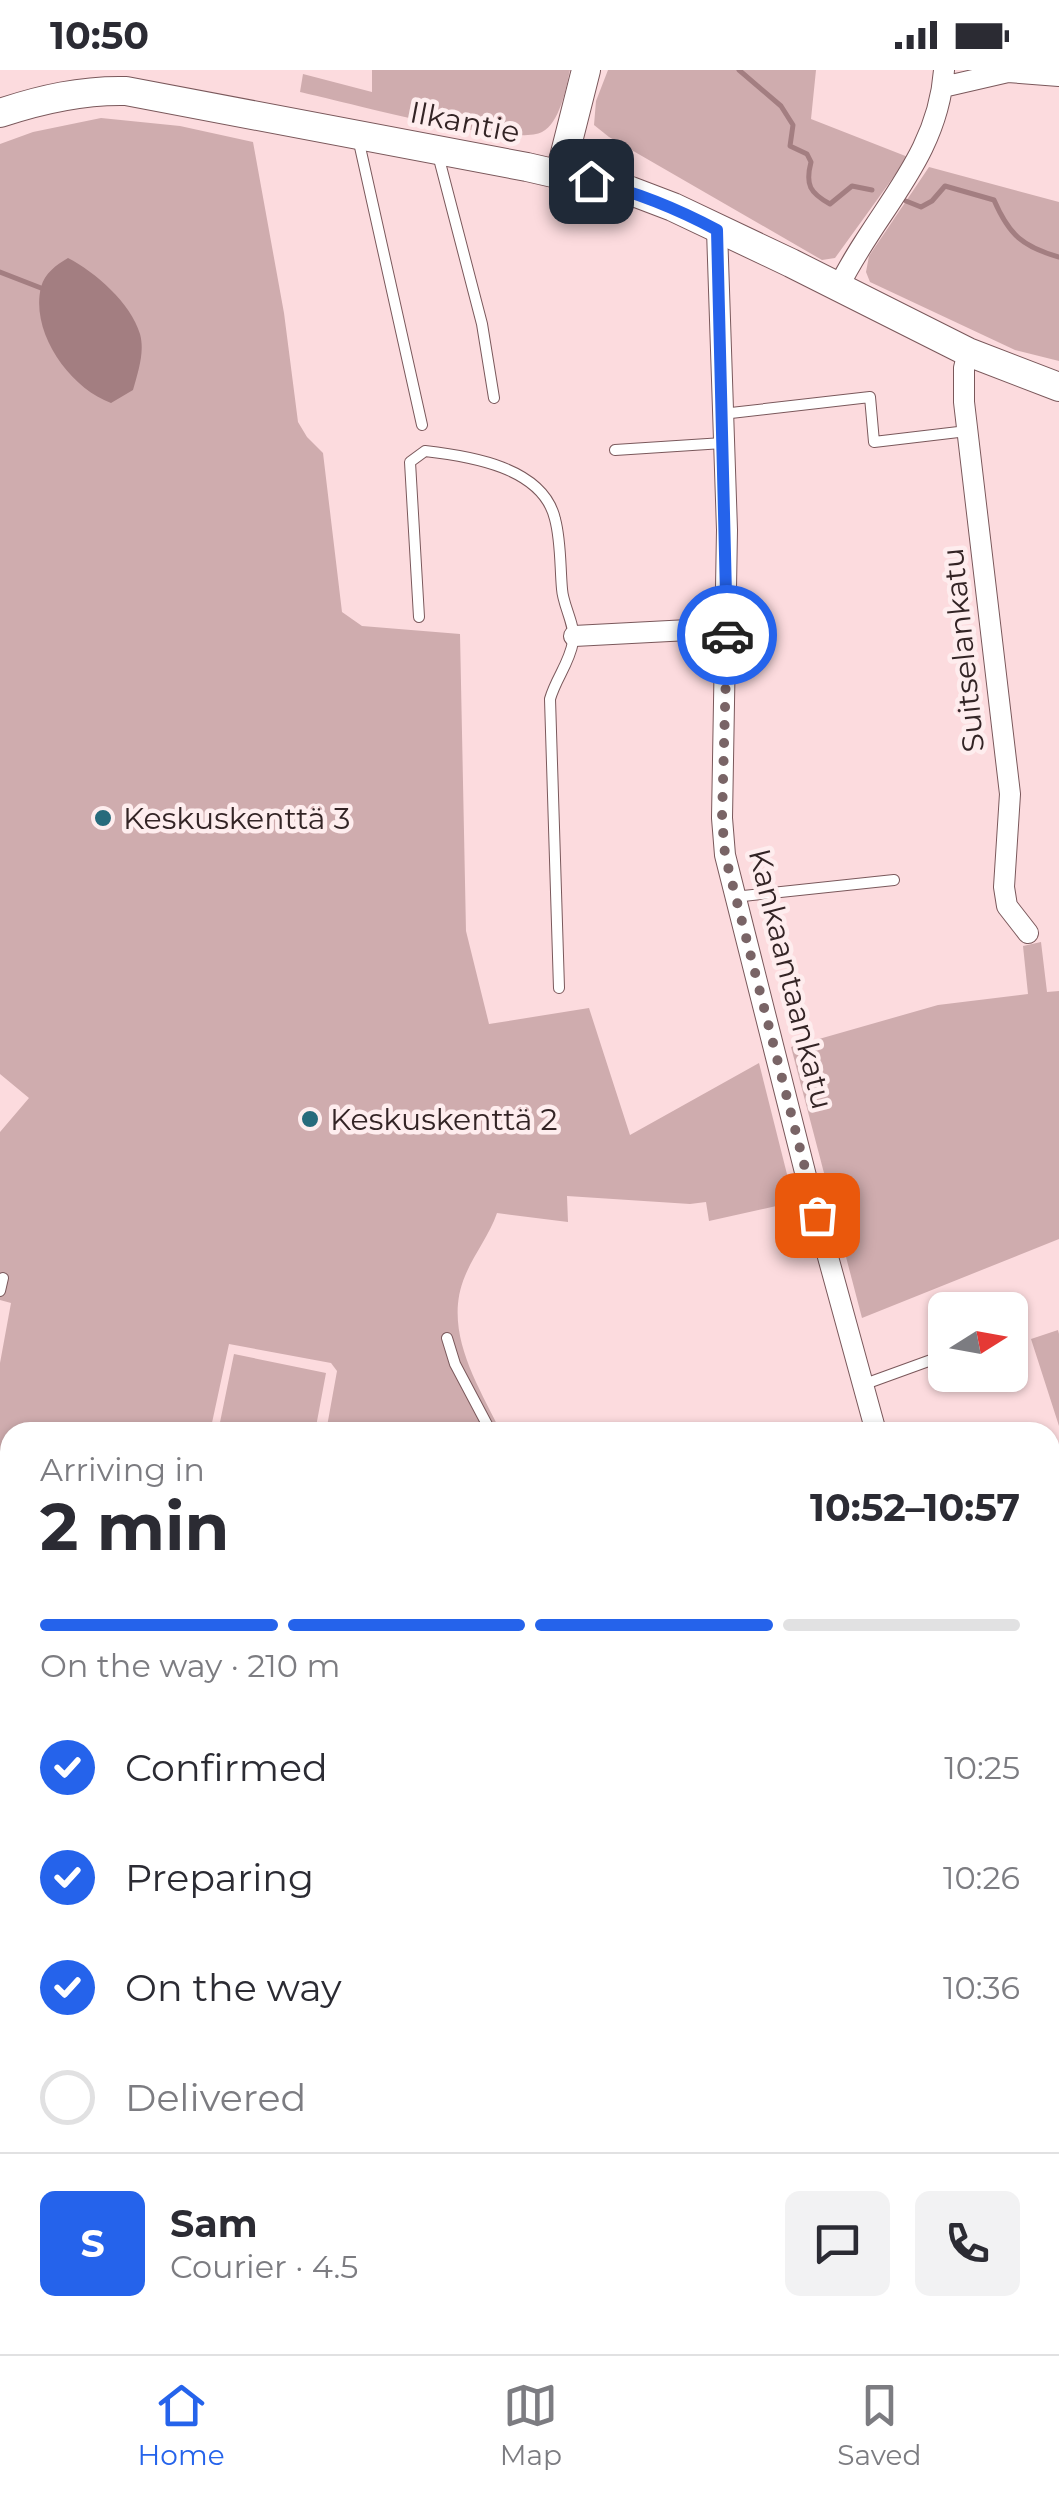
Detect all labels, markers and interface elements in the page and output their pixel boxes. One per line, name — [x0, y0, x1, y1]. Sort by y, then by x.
text: 10:50 — [50, 12, 149, 59]
street label: Ilkantie — [407, 93, 523, 151]
pin — [549, 139, 634, 224]
icon: home — [564, 154, 619, 209]
street label: Suitselankatu — [934, 546, 992, 754]
courier — [677, 585, 777, 685]
icon: car — [700, 608, 755, 663]
place label: Keskuskenttä 3 — [123, 800, 350, 837]
marker: Keskuskenttä 3 — [92, 807, 114, 829]
street label: Kankaantaankatu — [741, 845, 841, 1113]
place label: Keskuskenttä 2 — [330, 1101, 557, 1138]
marker: Keskuskenttä 2 — [299, 1108, 321, 1130]
pin — [775, 1173, 860, 1258]
icon: bag — [790, 1188, 845, 1243]
north arrow — [928, 1292, 1028, 1392]
map controls — [928, 1292, 1028, 1392]
text: Arriving in — [40, 1450, 205, 1489]
text: 10:52–10:57 — [810, 1484, 1020, 1531]
text: 2 min — [40, 1487, 229, 1566]
text: On the way · 210 m — [40, 1646, 340, 1685]
icon: check — [40, 1740, 95, 1795]
text: Confirmed — [125, 1744, 328, 1791]
text: 10:25 — [944, 1748, 1020, 1787]
icon: check — [40, 1850, 95, 1905]
text: Preparing — [125, 1854, 314, 1901]
text: 10:26 — [943, 1858, 1020, 1897]
icon: check — [40, 1960, 95, 2015]
text: On the way — [125, 1964, 342, 2011]
text: 10:36 — [943, 1968, 1020, 2007]
text: Delivered — [125, 2074, 306, 2121]
button: chat — [785, 2191, 890, 2296]
button: phone — [915, 2191, 1020, 2296]
text: Sam — [170, 2200, 258, 2247]
text: S — [80, 2220, 105, 2267]
text: Courier · 4.5 — [170, 2247, 358, 2286]
tab: Home — [138, 2378, 225, 2472]
tab: Map — [500, 2378, 562, 2472]
tab: Saved — [837, 2378, 921, 2472]

